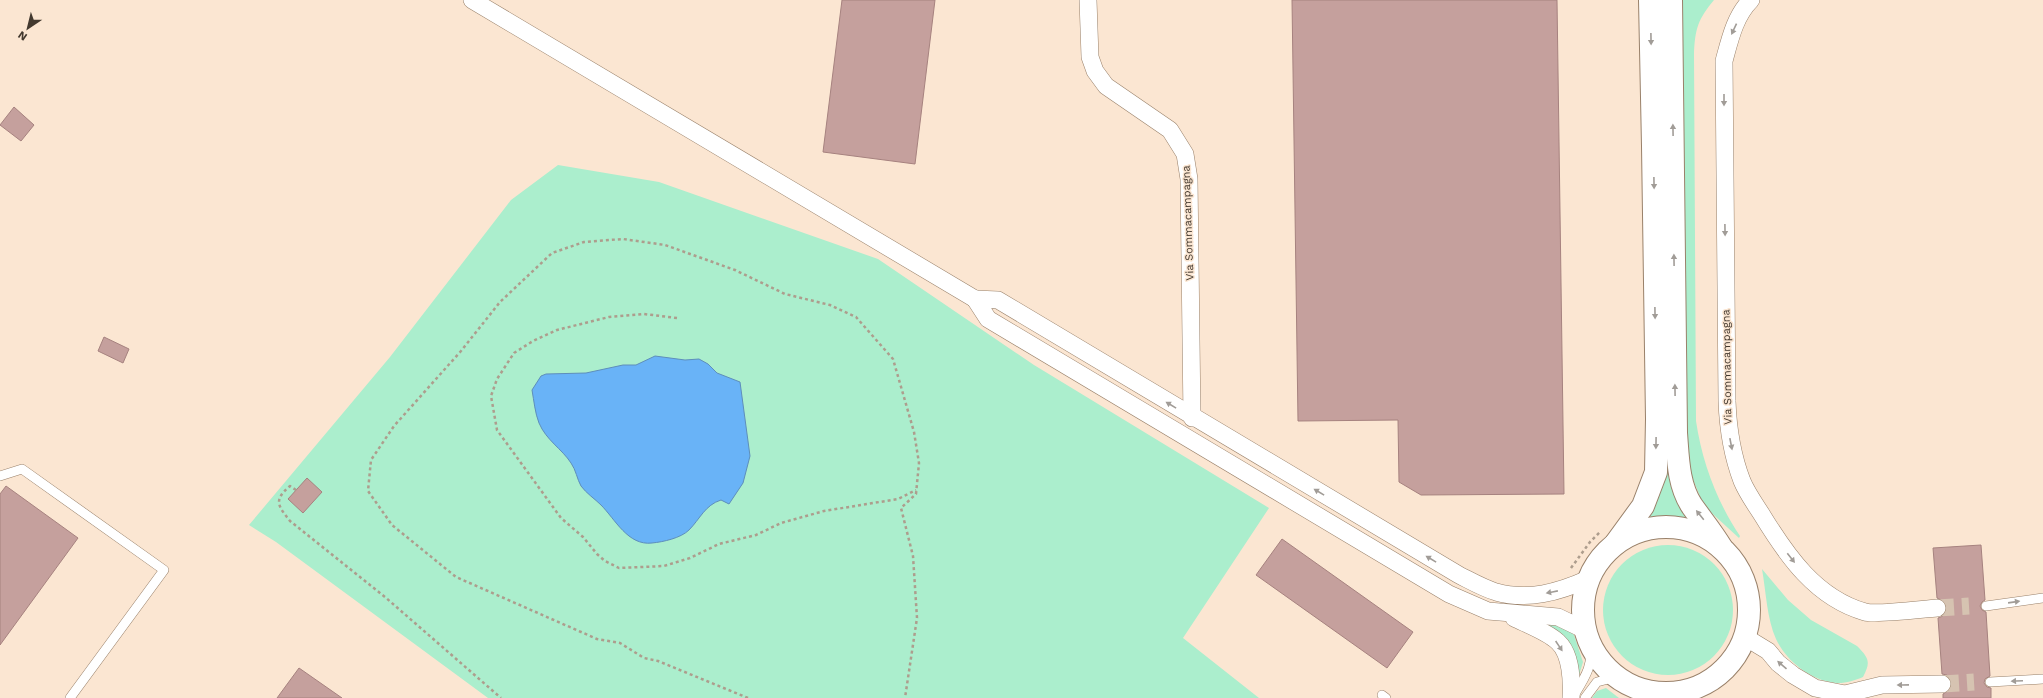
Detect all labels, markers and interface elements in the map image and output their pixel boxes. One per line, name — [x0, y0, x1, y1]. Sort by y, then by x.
north arrow — [8, 8, 48, 48]
one-way arrow — [1731, 23, 1737, 34]
text: N — [15, 28, 30, 43]
one-way arrow — [1648, 33, 1654, 46]
one-way arrow — [1721, 94, 1727, 107]
one-way arrow — [1670, 123, 1676, 136]
street label: Via Sommacampagna — [1179, 165, 1197, 281]
one-way arrow — [1651, 177, 1657, 190]
one-way arrow — [1722, 224, 1728, 237]
one-way arrow — [1671, 253, 1677, 266]
one-way arrow — [1652, 307, 1658, 320]
street label: Via Sommacampagna — [1719, 309, 1735, 425]
one-way arrow — [1672, 384, 1679, 396]
one-way arrow — [1165, 401, 1177, 408]
one-way arrow — [1653, 437, 1660, 449]
one-way arrow — [1728, 438, 1734, 450]
one-way arrow — [1313, 489, 1325, 496]
one-way arrow — [1695, 510, 1704, 520]
one-way arrow — [1786, 553, 1795, 564]
one-way arrow — [1425, 555, 1437, 562]
one-way arrow — [1546, 590, 1558, 596]
one-way arrow — [2008, 599, 2020, 605]
one-way arrow — [1556, 640, 1563, 652]
one-way arrow — [1776, 661, 1787, 670]
one-way arrow — [2011, 677, 2023, 684]
one-way arrow — [1897, 681, 1909, 688]

